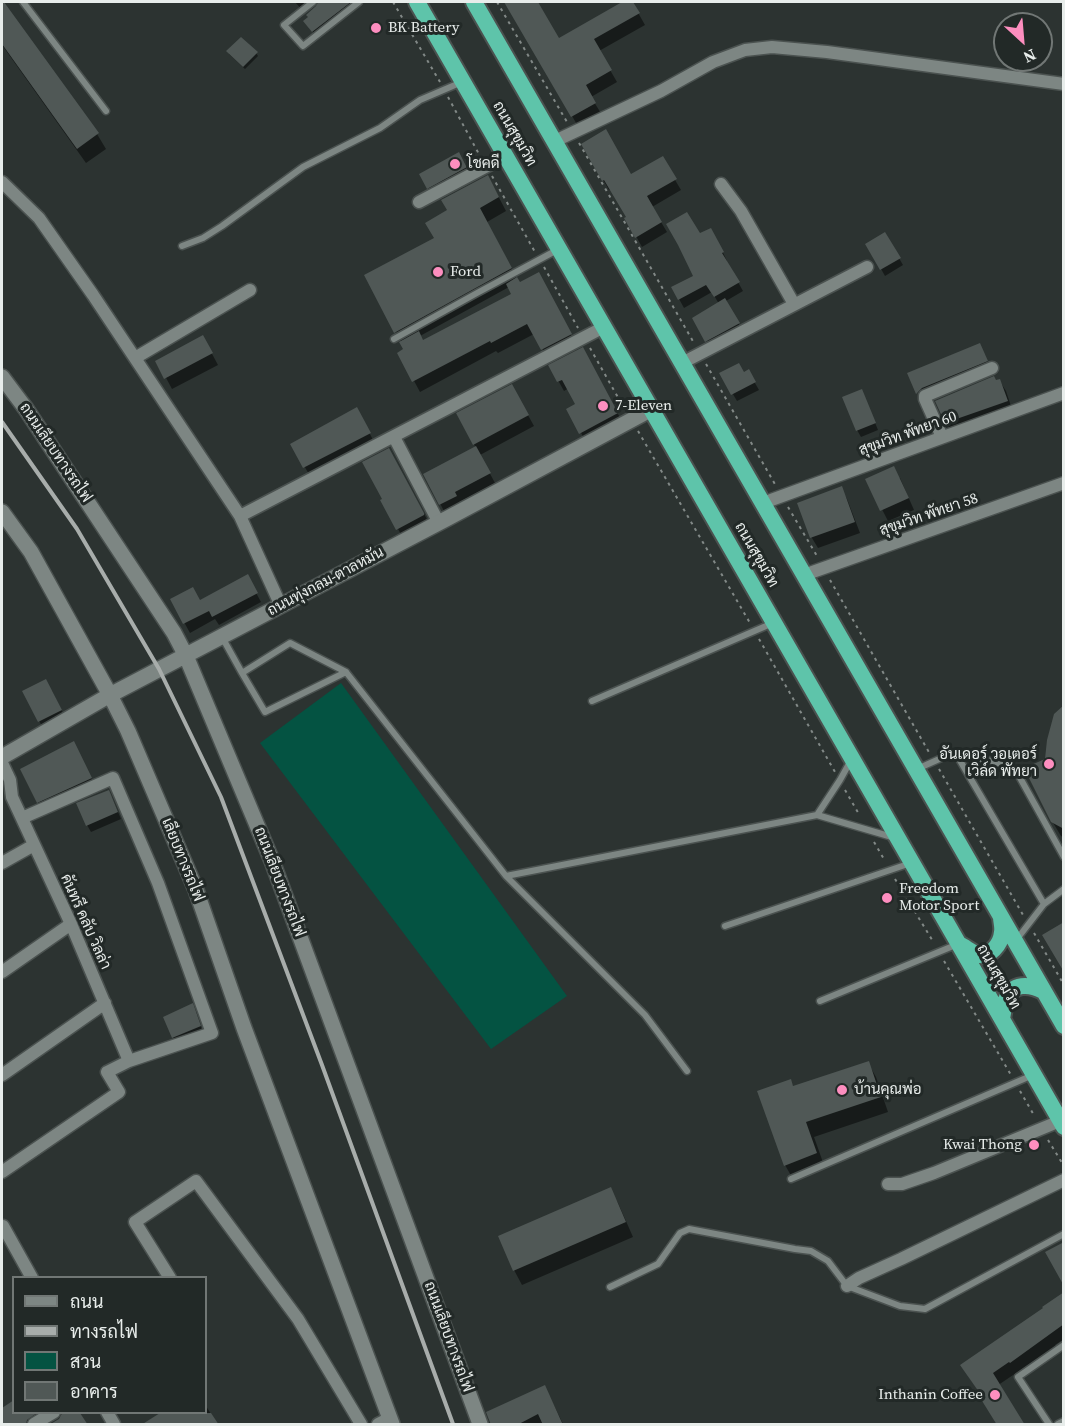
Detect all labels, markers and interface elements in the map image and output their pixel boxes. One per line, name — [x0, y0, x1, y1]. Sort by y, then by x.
north arrow — [993, 12, 1053, 72]
place label: BK Battery — [388, 19, 459, 37]
marker: BK Battery — [369, 21, 383, 35]
text: N — [1020, 44, 1040, 69]
street label: ถนนสุขุมวิท — [488, 98, 540, 170]
place label: โชคดี — [467, 155, 500, 173]
marker: โชคดี — [448, 157, 462, 171]
place label: Ford — [450, 263, 481, 281]
marker: Ford — [431, 265, 445, 279]
place label: 7-Eleven — [615, 397, 672, 415]
marker: 7-Eleven — [596, 399, 610, 413]
street label: ถนนเลียบทางรถไฟ — [15, 400, 95, 506]
street label: สุขุมวิท พัทยา 60 — [857, 408, 959, 460]
street label: สุขุมวิท พัทยา 58 — [877, 490, 981, 540]
street label: ถนนสุขุมวิท — [730, 519, 782, 591]
street label: ถนนทุ่งกลม-ตาลหมัน — [265, 544, 387, 620]
place label: อันเดอร์ วอเตอร์ เวิล์ด พัทยา — [939, 746, 1037, 781]
marker: อันเดอร์ วอเตอร์ เวิล์ด พัทยา — [1042, 757, 1056, 771]
street label: เลียบทางรถไฟ — [157, 816, 207, 904]
street label: ถนนเลียบทางรถไฟ — [250, 825, 308, 939]
street label: คันทรี คลับ วิลล่า — [56, 872, 114, 972]
place label: Freedom Motor Sport — [899, 880, 979, 915]
marker: Freedom Motor Sport — [880, 891, 894, 905]
street label: ถนนสุขุมวิท — [972, 941, 1024, 1013]
place label: บ้านคุณพ่อ — [854, 1081, 922, 1099]
marker: บ้านคุณพ่อ — [835, 1083, 849, 1097]
place label: Kwai Thong — [943, 1136, 1022, 1154]
marker: Kwai Thong — [1027, 1138, 1041, 1152]
legend — [12, 1276, 207, 1414]
street label: ถนนเลียบทางรถไฟ — [420, 1279, 476, 1395]
text: ถนน — [70, 1289, 103, 1314]
text: ทางรถไฟ — [70, 1319, 138, 1344]
text: สวน — [70, 1349, 101, 1374]
text: อาคาร — [70, 1379, 118, 1404]
place label: Inthanin Coffee — [878, 1386, 983, 1404]
marker: Inthanin Coffee — [988, 1388, 1002, 1402]

